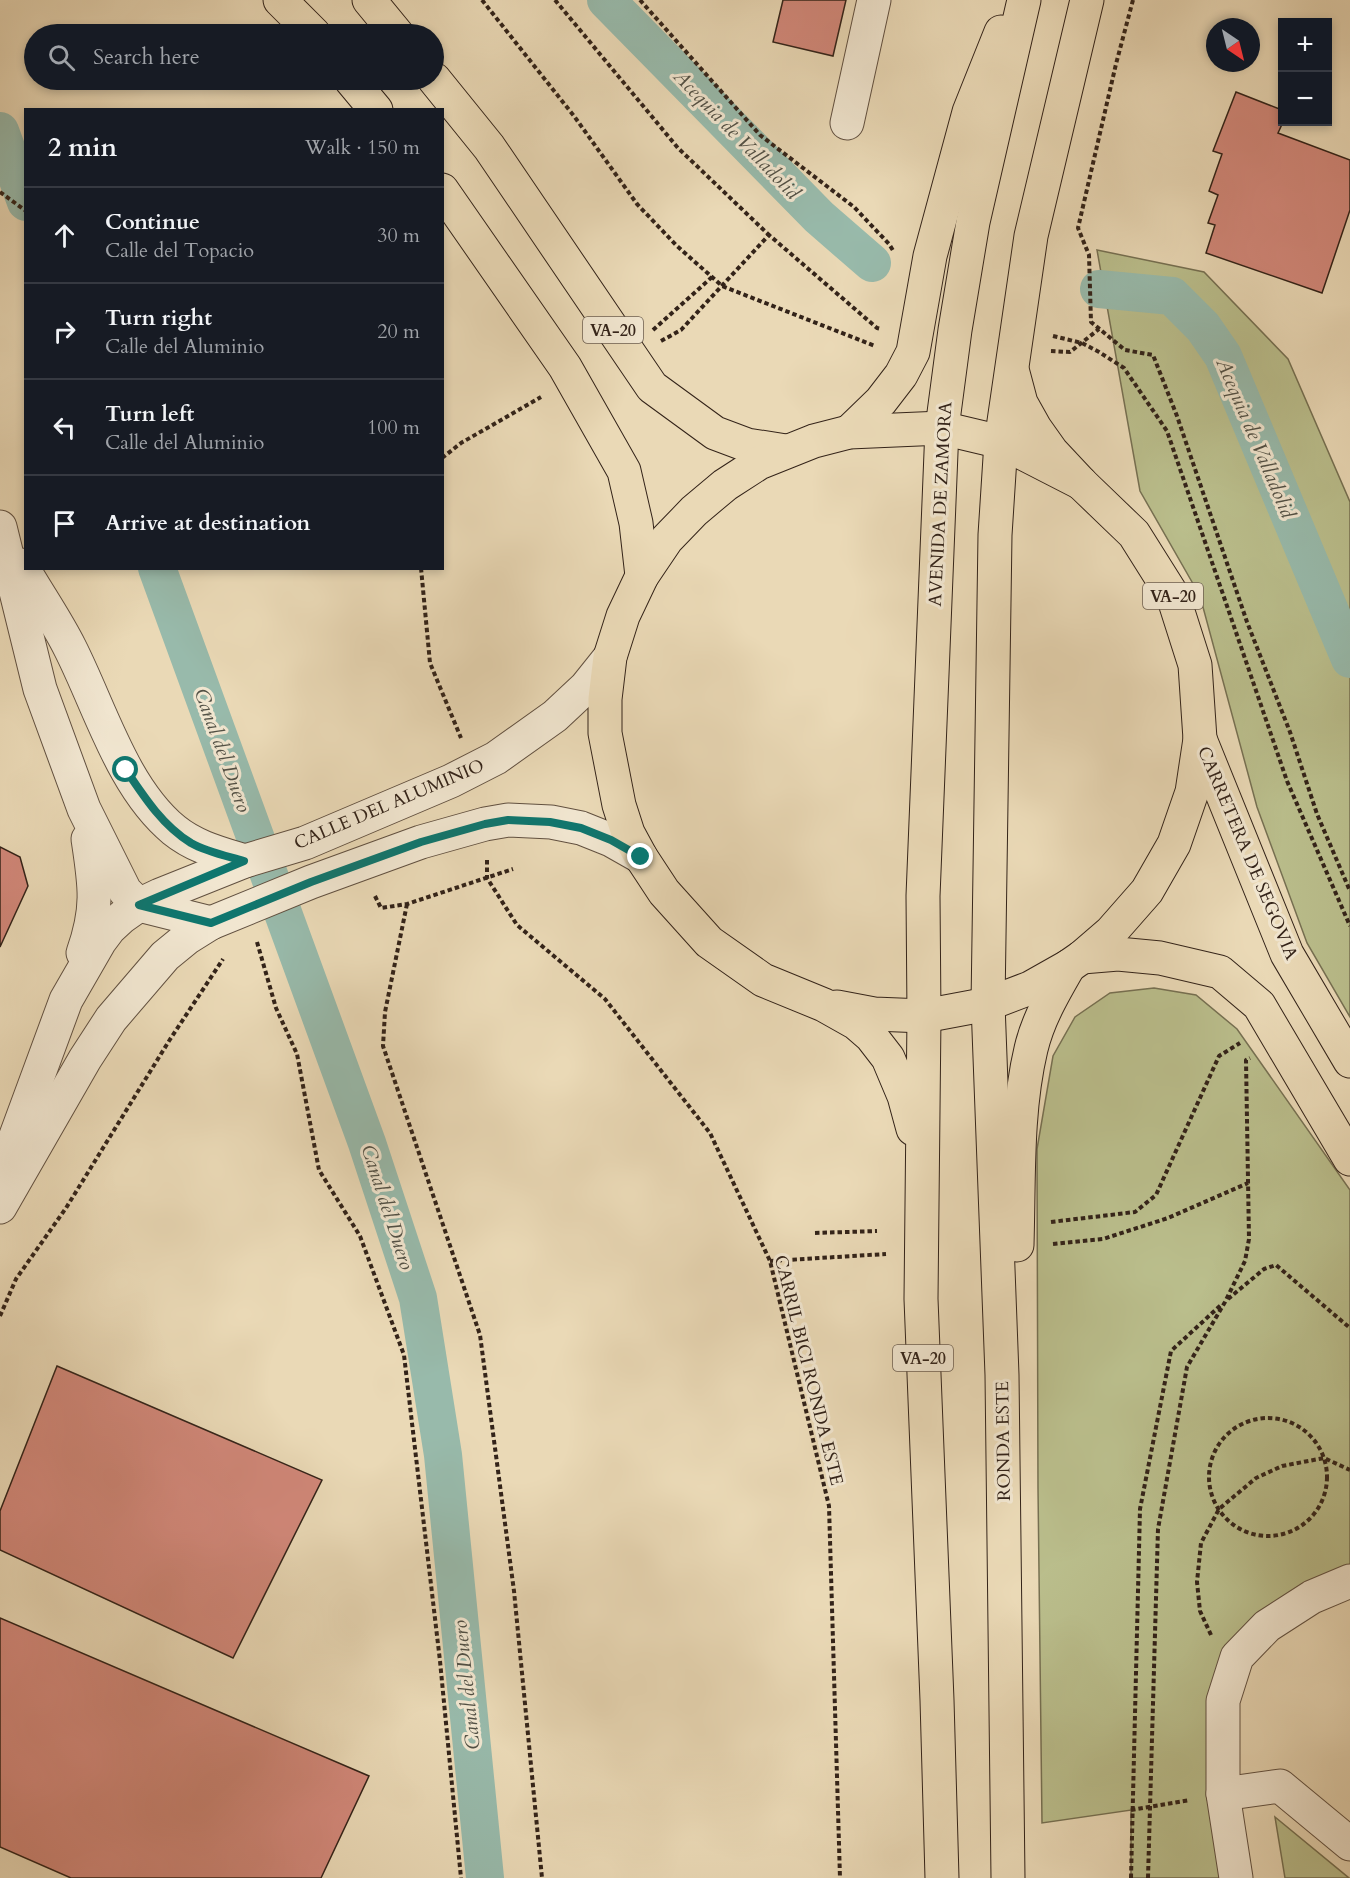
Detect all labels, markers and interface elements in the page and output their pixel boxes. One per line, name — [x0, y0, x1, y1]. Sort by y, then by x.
north arrow — [1206, 18, 1260, 72]
map controls — [1278, 18, 1332, 126]
button: + — [1278, 18, 1332, 72]
search box — [24, 24, 444, 90]
icon: search — [45, 41, 78, 74]
text: Search here — [93, 42, 200, 72]
water label: Acequia de Valladolid — [667, 63, 807, 206]
button: − — [1278, 72, 1332, 126]
text: 2 min — [48, 130, 117, 165]
text: Walk · 150 m — [305, 134, 420, 161]
text: Continue — [105, 207, 200, 237]
icon: ahead — [48, 219, 81, 252]
text: 30 m — [377, 222, 420, 249]
text: Calle del Topacio — [105, 237, 254, 264]
text: Turn right — [105, 303, 212, 333]
icon: right — [48, 315, 81, 348]
road number: VA-20 — [583, 317, 643, 343]
text: 20 m — [377, 318, 420, 345]
text: Calle del Aluminio — [105, 333, 264, 360]
water label: Acequia de Valladolid — [1209, 353, 1302, 524]
text: Turn left — [105, 399, 194, 429]
street label: AVENIDA DE ZAMORA — [923, 401, 958, 607]
icon: left — [48, 411, 81, 444]
text: 100 m — [367, 414, 420, 441]
text: Calle del Aluminio — [105, 429, 264, 456]
icon: arrive — [48, 507, 81, 540]
text: Arrive at destination — [105, 508, 310, 538]
road number: VA-20 — [1143, 583, 1203, 609]
water label: Canal del Duero — [188, 684, 258, 816]
street label: CARRETERA DE SEGOVIA — [1191, 743, 1304, 964]
street label: CALLE DEL ALUMINIO — [290, 753, 488, 856]
route start — [112, 756, 138, 782]
route end — [627, 843, 653, 869]
water label: Canal del Duero — [355, 1141, 421, 1273]
street label: CARRIL BICI RONDA ESTE — [768, 1252, 849, 1488]
road number: VA-20 — [893, 1345, 953, 1371]
street label: RONDA ESTE — [990, 1381, 1017, 1501]
water label: Canal del Duero — [446, 1619, 487, 1751]

